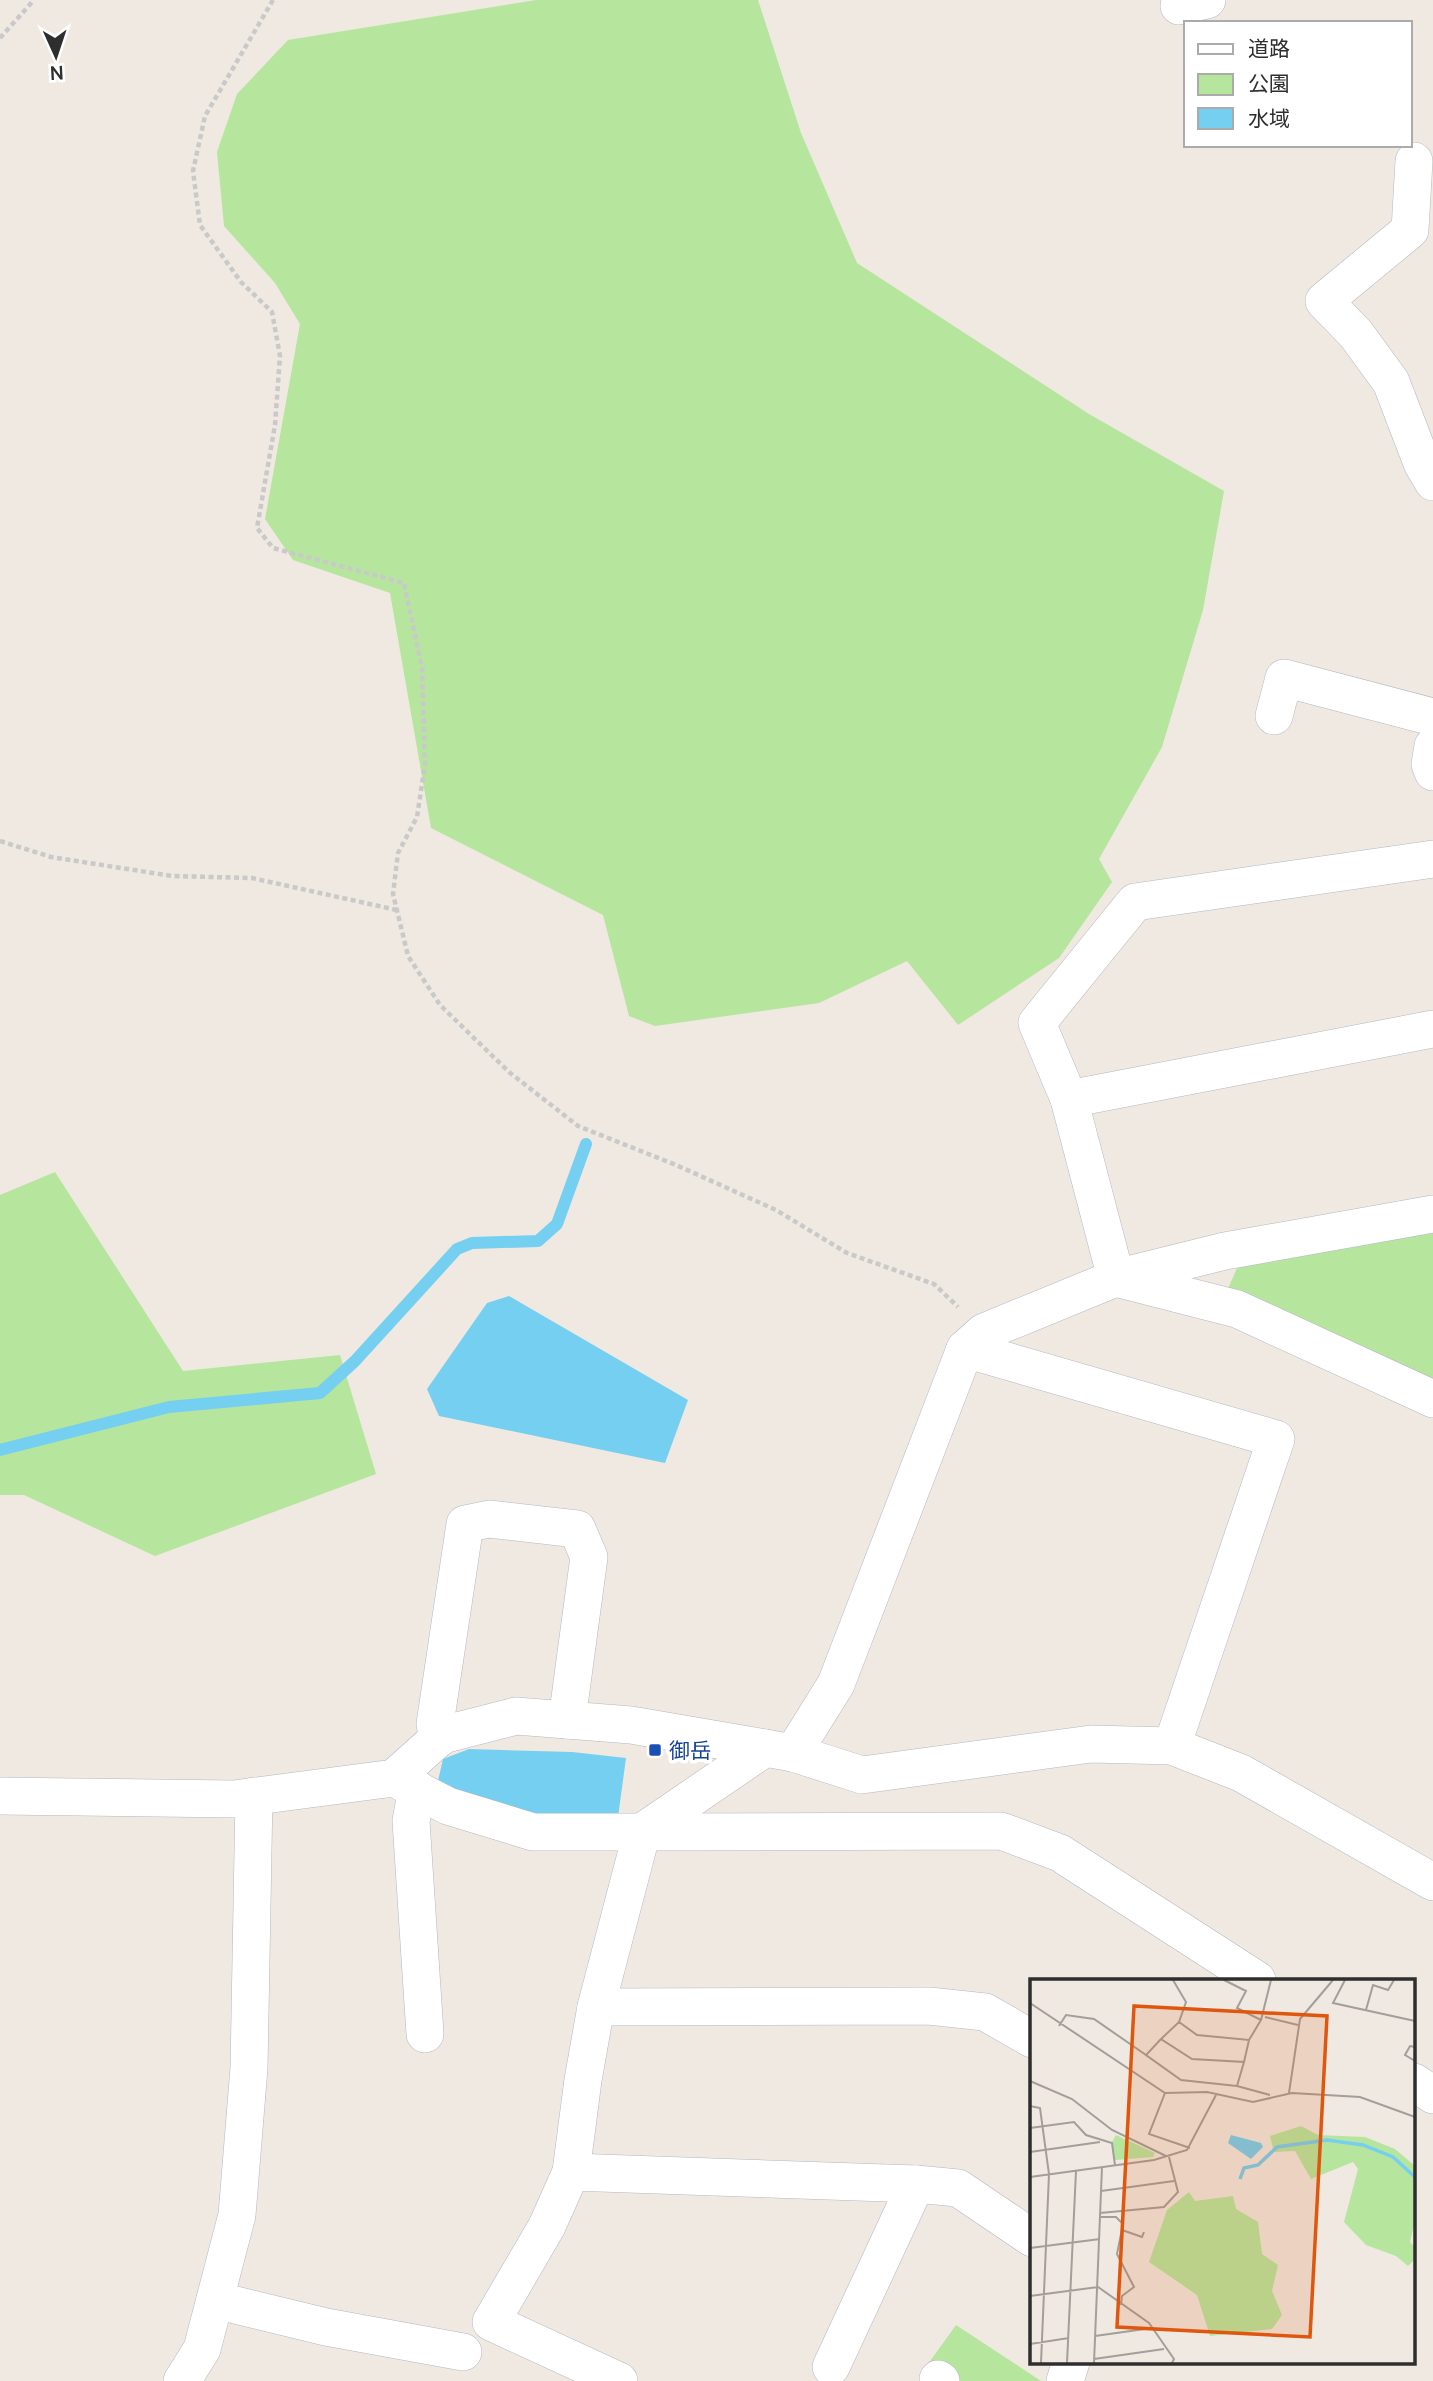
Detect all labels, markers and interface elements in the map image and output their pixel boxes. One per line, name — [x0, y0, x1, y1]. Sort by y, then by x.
north arrow — [21, 21, 91, 91]
legend — [1184, 21, 1412, 147]
text: 道路 — [1248, 34, 1290, 62]
text: N — [49, 60, 64, 86]
text: 公園 — [1248, 69, 1290, 97]
text: 水域 — [1248, 104, 1290, 132]
place label: 御岳 — [669, 1736, 711, 1764]
marker: 御岳 — [647, 1742, 663, 1758]
inset map — [1030, 1979, 1416, 2364]

